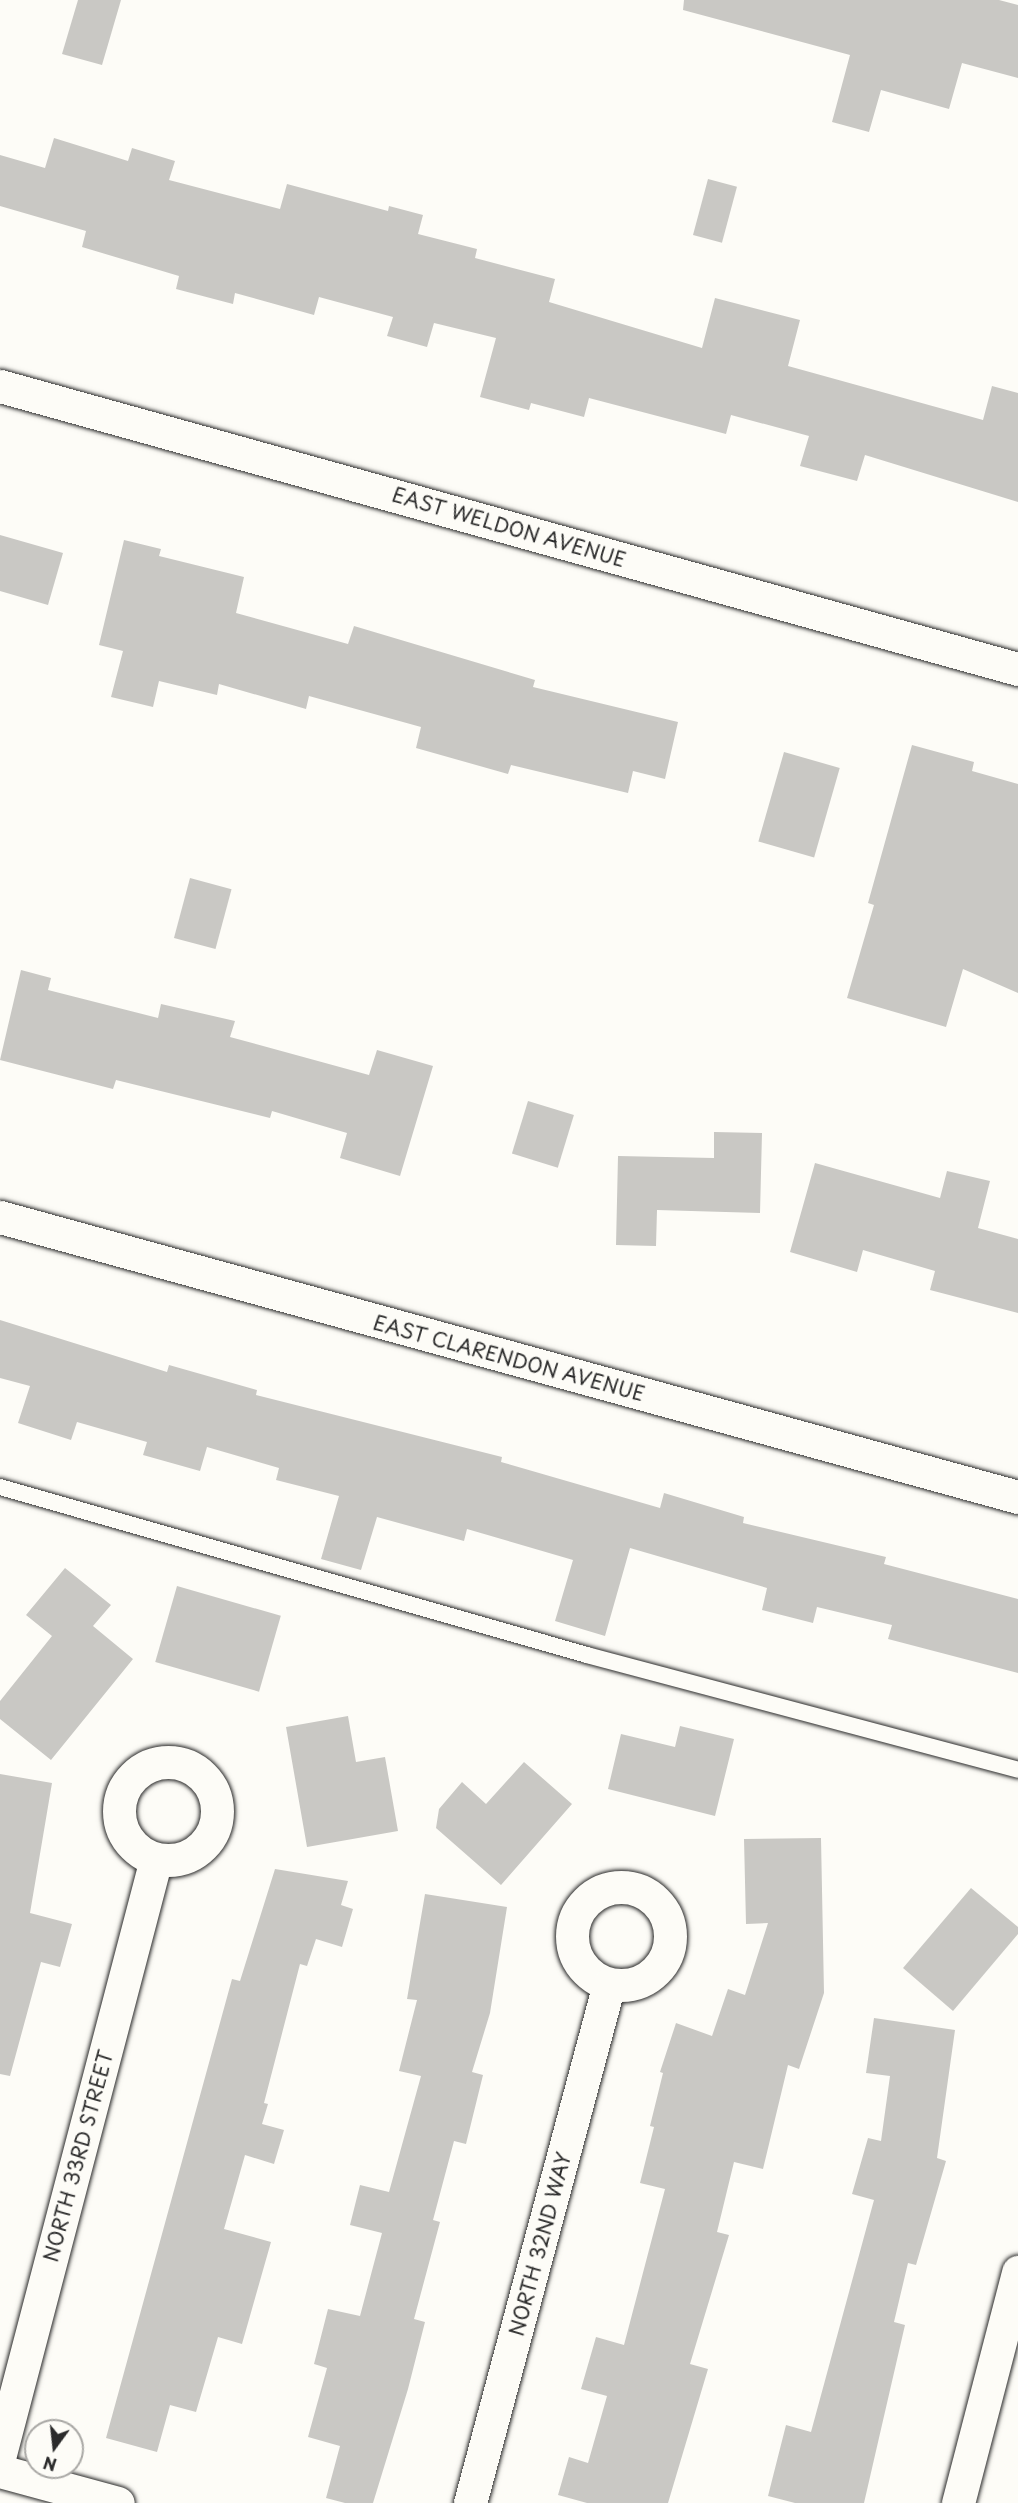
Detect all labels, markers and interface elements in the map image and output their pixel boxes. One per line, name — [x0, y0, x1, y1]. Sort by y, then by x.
street label: EAST WELDON AVENUE — [389, 482, 629, 572]
street label: EAST CLARENDON AVENUE — [370, 1310, 648, 1406]
street label: NORTH 33RD STREET — [38, 2045, 118, 2267]
street label: NORTH 32ND WAY — [503, 2148, 577, 2340]
north arrow — [24, 2419, 84, 2479]
text: N — [41, 2451, 59, 2478]

